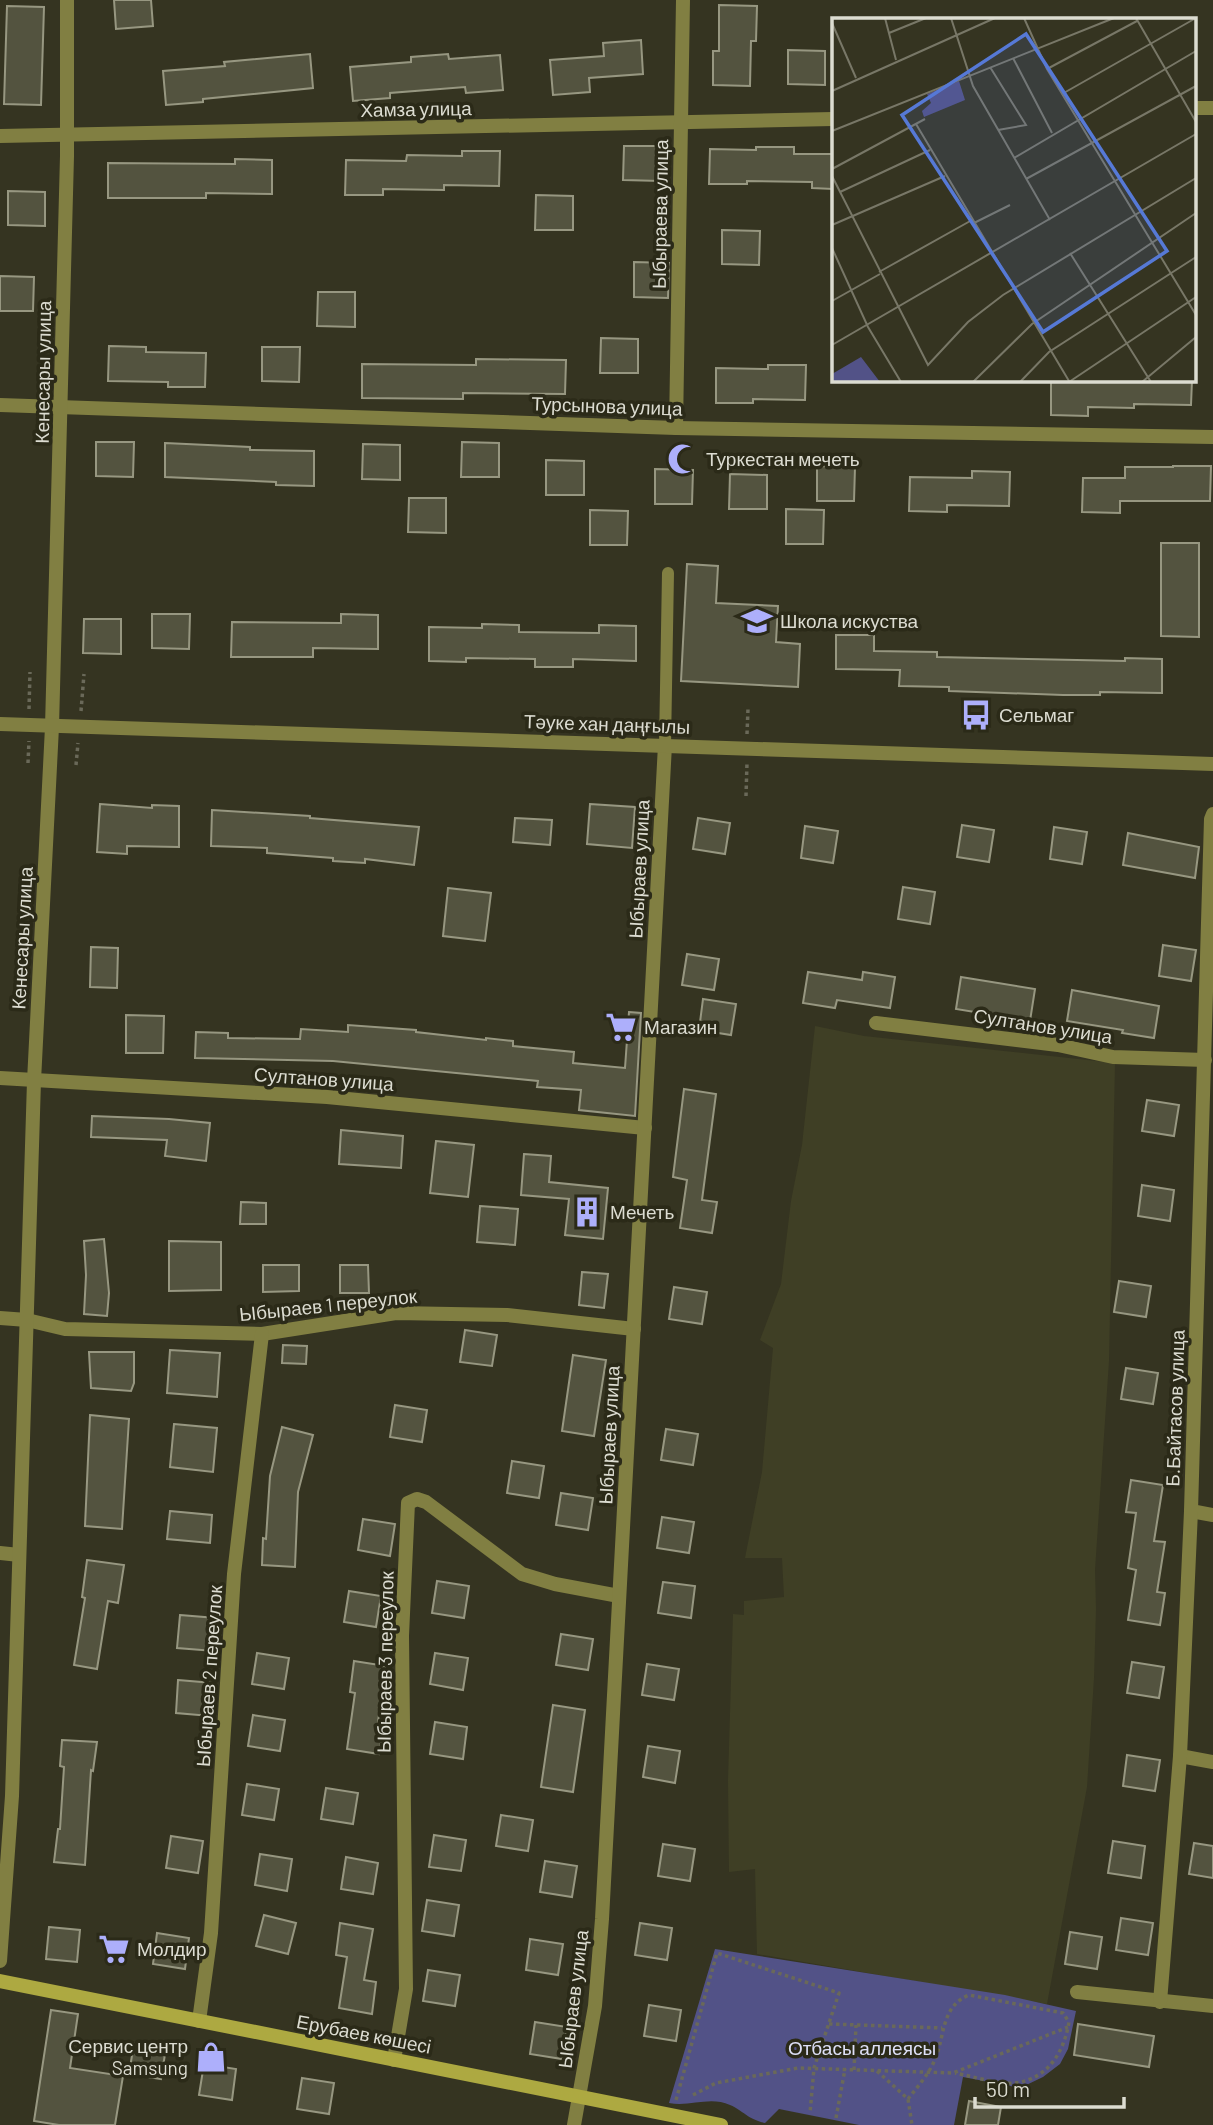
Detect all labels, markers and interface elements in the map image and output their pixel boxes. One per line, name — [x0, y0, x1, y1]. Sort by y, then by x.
inset map — [832, 18, 1196, 382]
street label: Хамза улица — [360, 96, 472, 121]
street label: Ыбыраева улица — [647, 139, 672, 289]
street label: Кенесары улица — [30, 300, 55, 444]
street label: Турсынова улица — [531, 391, 683, 420]
mosque icon: Туркестан мечеть — [666, 442, 700, 476]
place label: Туркестан мечеть — [706, 447, 860, 470]
school or university icon: Школа искуства — [740, 604, 774, 638]
place label: Школа искуства — [780, 609, 919, 632]
bus stop icon: Сельмаг — [959, 698, 993, 732]
place label: Сельмаг — [999, 703, 1074, 726]
street label: Тәуке хан даңғылы — [524, 709, 690, 738]
street label: Ыбыраев улица — [623, 798, 654, 939]
street label: Кенесары улица — [6, 866, 37, 1010]
street label: Султанов улица — [972, 1003, 1115, 1048]
supermarket icon: Магазин — [604, 1010, 638, 1044]
place label: Магазин — [644, 1015, 717, 1038]
street label: Султанов улица — [253, 1062, 395, 1095]
building icon: Мечеть — [570, 1195, 604, 1229]
place label: Мечеть — [610, 1200, 675, 1223]
street label: Ыбыраев 1 переулок — [238, 1284, 419, 1325]
street label: Б.Байтасов улица — [1160, 1329, 1189, 1487]
street label: Ыбыраев улица — [593, 1364, 624, 1505]
street label: Ыбыраев 3 переулок — [371, 1570, 398, 1753]
street label: Ыбыраев 2 переулок — [191, 1584, 226, 1768]
street label: Ыбыраев улица — [553, 1928, 592, 2069]
supermarket icon: Молдир — [97, 1932, 131, 1966]
place label: Молдир — [137, 1937, 207, 1960]
street label: Ерубаев көшесі — [295, 2009, 433, 2058]
place label: Сервис центр Samsung — [68, 2034, 188, 2079]
park label: Отбасы аллеясы — [788, 2036, 936, 2059]
shop icon: Сервис центр Samsung — [194, 2040, 228, 2074]
scale bar — [975, 2066, 1124, 2110]
text: 50 m — [986, 2076, 1030, 2101]

